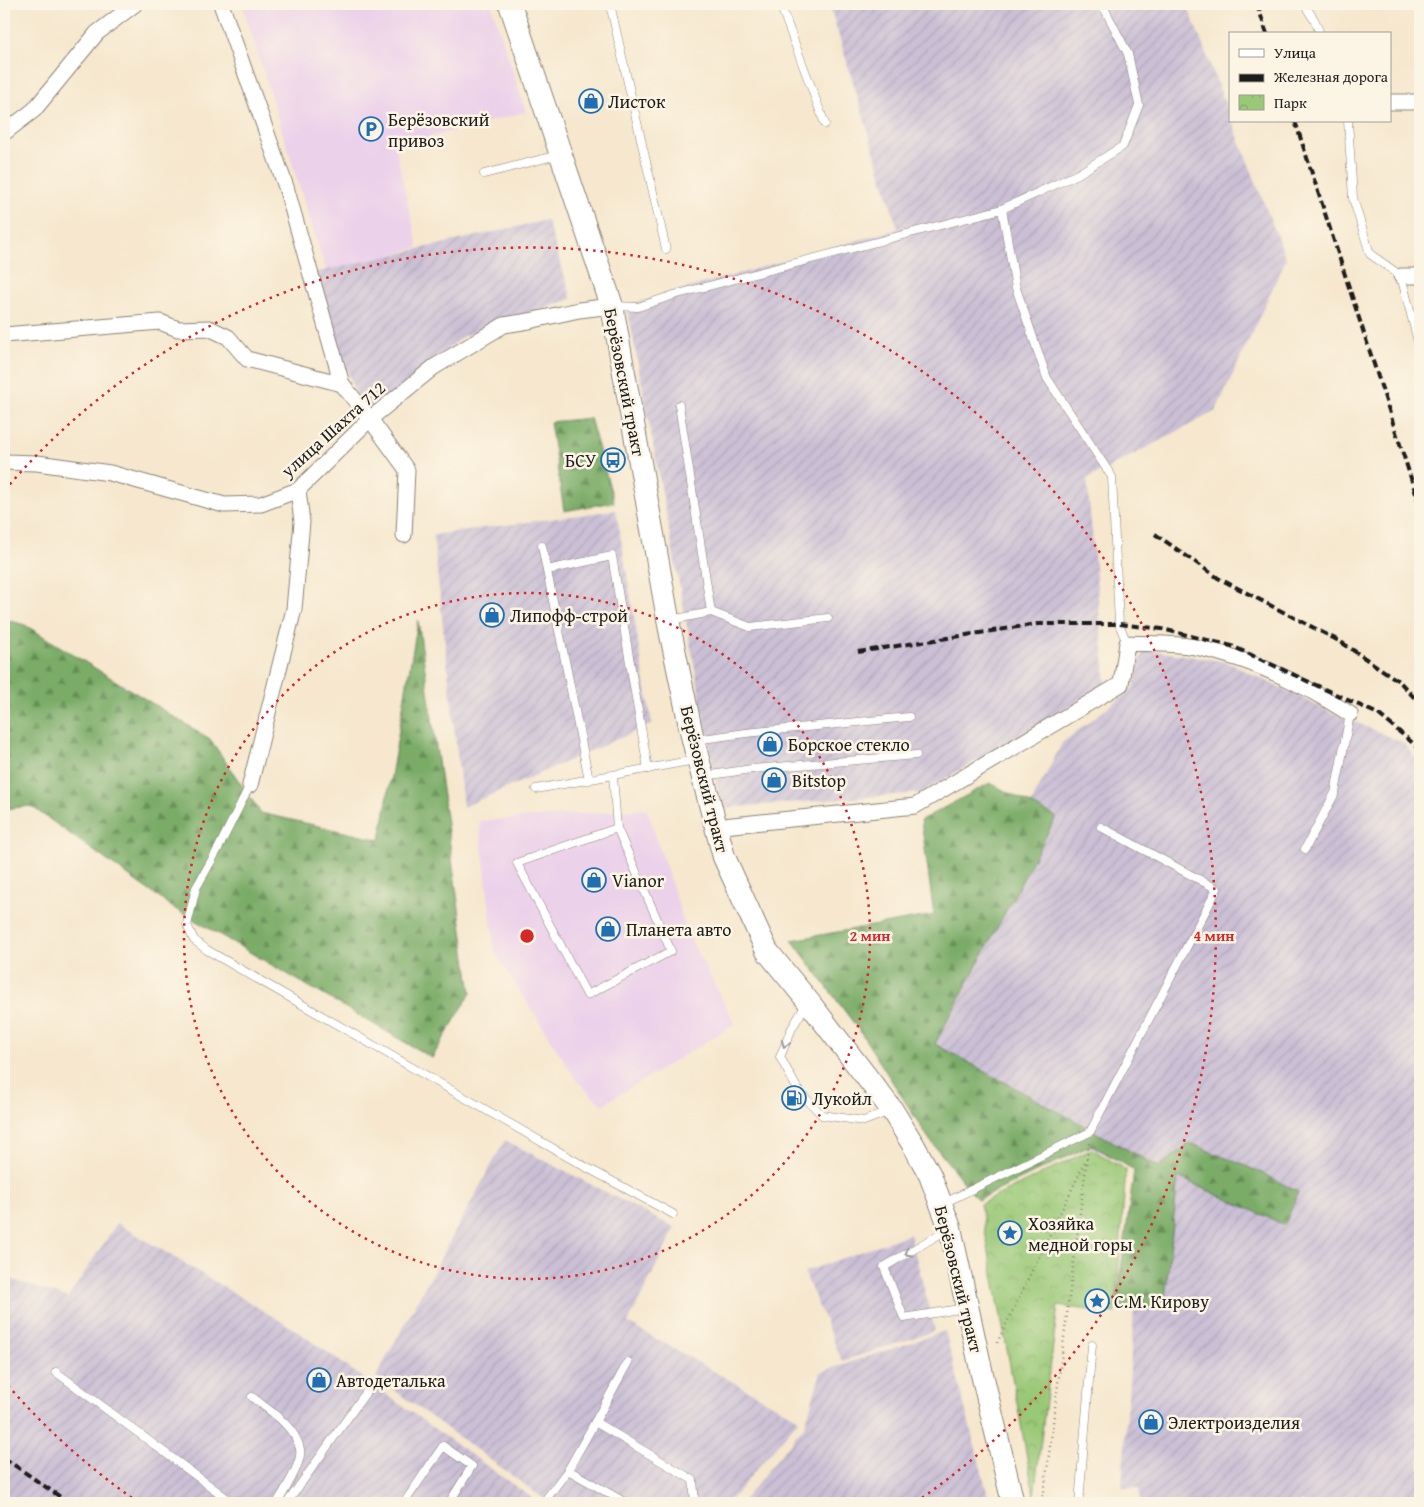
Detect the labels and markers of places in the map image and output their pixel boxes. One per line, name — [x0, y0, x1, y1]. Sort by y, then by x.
shop icon: Листок — [578, 88, 604, 114]
place label: Листок — [608, 88, 666, 115]
place label: Берёзовский привоз — [388, 106, 490, 154]
parking icon: Берёзовский привоз — [358, 116, 384, 142]
place label: БСУ — [565, 447, 596, 474]
bus stop icon: БСУ — [600, 447, 626, 473]
shop icon: Липофф-строй — [479, 602, 505, 628]
place label: Липофф-строй — [510, 602, 628, 629]
shop icon: Борское стекло — [757, 731, 783, 757]
place label: Борское стекло — [788, 731, 910, 758]
shop icon: Bitstop — [761, 767, 787, 793]
place label: Bitstop — [792, 767, 846, 794]
shop icon: Vianor — [581, 867, 607, 893]
place label: Vianor — [612, 867, 665, 894]
shop icon: Планета авто — [595, 916, 621, 942]
place label: Планета авто — [626, 916, 731, 943]
centre of rings — [518, 927, 536, 945]
fuel station icon: Лукойл — [781, 1085, 807, 1111]
place label: Лукойл — [812, 1085, 872, 1112]
place label: Хозяйка медной горы — [1028, 1210, 1133, 1258]
place icon: Хозяйка медной горы — [997, 1220, 1023, 1246]
place icon: С.М. Кирову — [1084, 1288, 1110, 1314]
place label: С.М. Кирову — [1114, 1288, 1209, 1315]
shop icon: Автодеталька — [306, 1367, 332, 1393]
place label: Автодеталька — [336, 1367, 446, 1394]
shop icon: Электроизделия — [1138, 1409, 1164, 1435]
place label: Электроизделия — [1168, 1409, 1300, 1436]

